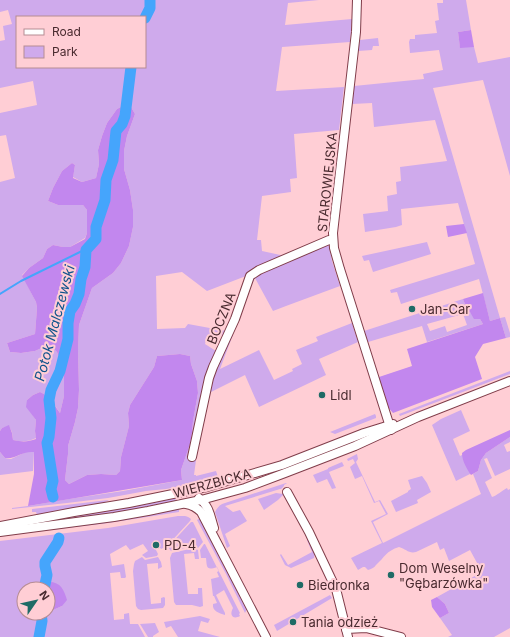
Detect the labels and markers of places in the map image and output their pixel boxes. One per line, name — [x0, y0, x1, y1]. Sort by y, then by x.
place label: Jan-Car — [420, 301, 470, 317]
marker: Jan-Car — [407, 304, 417, 314]
place label: Lidl — [330, 387, 352, 403]
marker: Lidl — [317, 390, 327, 400]
place label: PD-4 — [164, 537, 196, 553]
marker: PD-4 — [151, 540, 161, 550]
place label: Dom Weselny "Gębarzówka" — [399, 560, 488, 591]
marker: Dom Weselny "Gębarzówka" — [386, 570, 396, 580]
place label: Biedronka — [308, 577, 370, 593]
marker: Biedronka — [295, 580, 305, 590]
place label: Tania odzież — [301, 614, 378, 630]
marker: Tania odzież — [288, 617, 298, 627]

